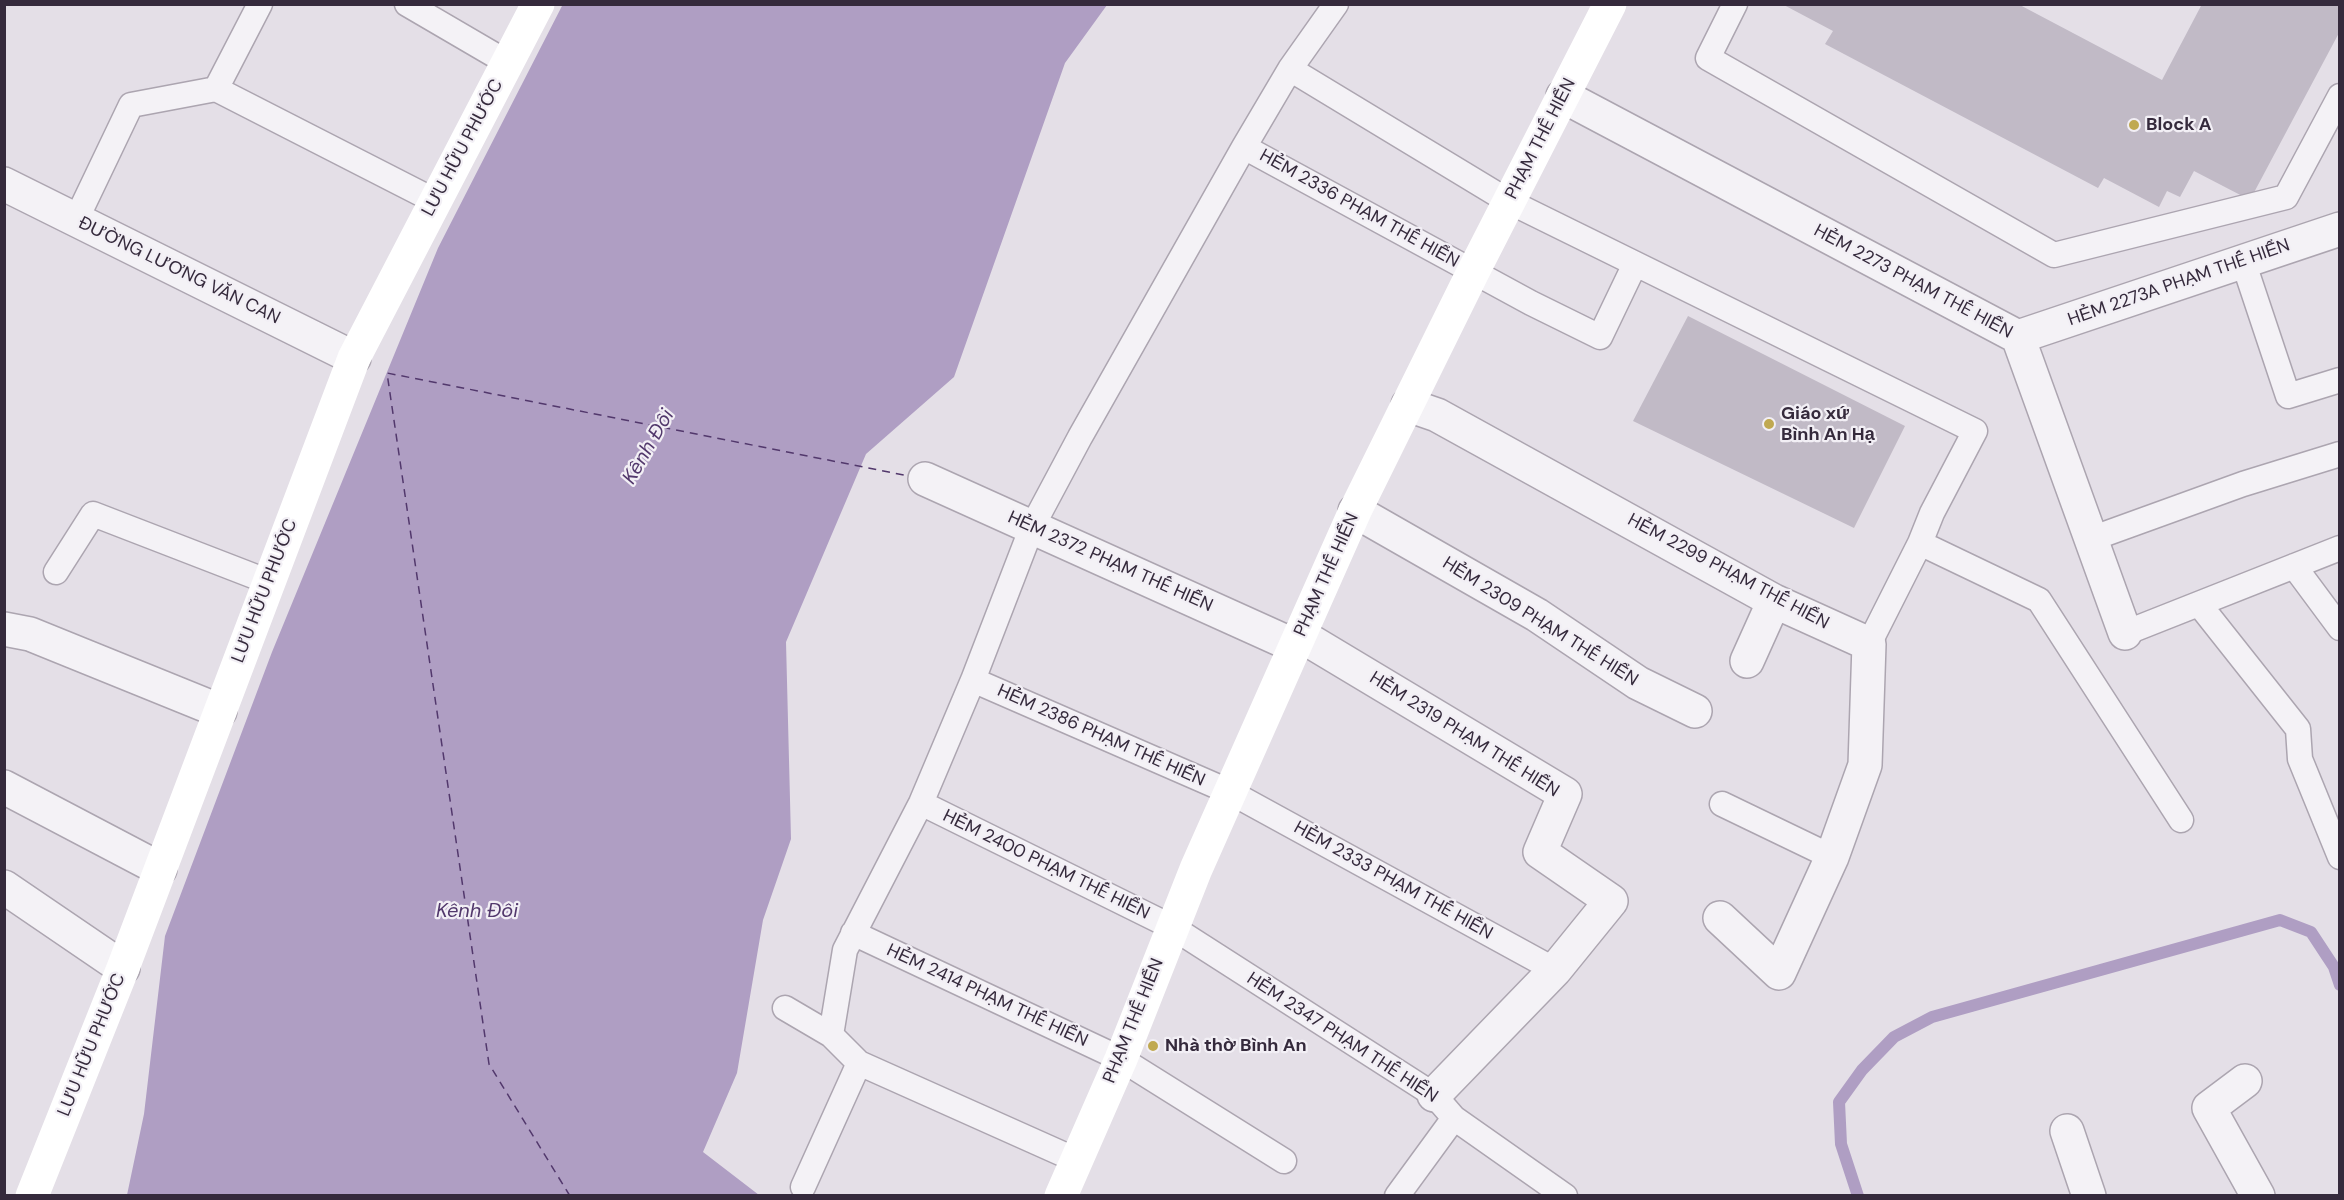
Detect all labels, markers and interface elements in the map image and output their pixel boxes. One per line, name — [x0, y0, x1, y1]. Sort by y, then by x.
street label: PHẠM THẾ HIỂN — [1501, 75, 1581, 203]
street label: LƯU HỮU PHƯỚC — [418, 76, 508, 220]
place label: Block A — [2146, 114, 2212, 136]
marker: Block A — [2127, 118, 2141, 132]
street label: HẺM 2336 PHẠM THẾ HIỂN — [1255, 145, 1463, 273]
street label: ĐƯỜNG LƯƠNG VĂN CAN — [74, 213, 284, 329]
street label: HẺM 2273 PHẠM THẾ HIỂN — [1810, 220, 2016, 344]
street label: HẺM 2273A PHẠM THẾ HIỂN — [2065, 235, 2293, 331]
place label: Giáo xứ Bình An Hạ — [1781, 403, 1875, 446]
water label: Kênh Đôi — [618, 405, 680, 489]
marker: Giáo xứ Bình An Hạ — [1762, 417, 1776, 431]
street label: HẺM 2372 PHẠM THẾ HIỂN — [1004, 507, 1216, 617]
street label: PHẠM THẾ HIỂN — [1290, 510, 1364, 640]
street label: HẺM 2299 PHẠM THẾ HIỂN — [1624, 510, 1832, 634]
street label: LƯU HỮU PHƯỚC — [228, 516, 302, 666]
street label: HẺM 2309 PHẠM THẾ HIỂN — [1438, 553, 1642, 691]
street label: HẺM 2319 PHẠM THẾ HIỂN — [1365, 668, 1563, 802]
street label: HẺM 2386 PHẠM THẾ HIỂN — [994, 680, 1208, 792]
street label: HẺM 2400 PHẠM THẾ HIỂN — [939, 805, 1153, 925]
street label: HẺM 2333 PHẠM THẾ HIỂN — [1290, 817, 1496, 945]
water label: Kênh Đôi — [436, 900, 518, 924]
street label: HẺM 2414 PHẠM THẾ HIỂN — [883, 940, 1091, 1052]
street label: PHẠM THẾ HIỂN — [1099, 955, 1169, 1087]
street label: HẺM 2347 PHẠM THẾ HIỂN — [1242, 968, 1442, 1108]
street label: LƯU HỮU PHƯỚC — [54, 970, 130, 1120]
place label: Nhà thờ Bình An — [1165, 1035, 1307, 1057]
marker: Nhà thờ Bình An — [1146, 1039, 1160, 1053]

